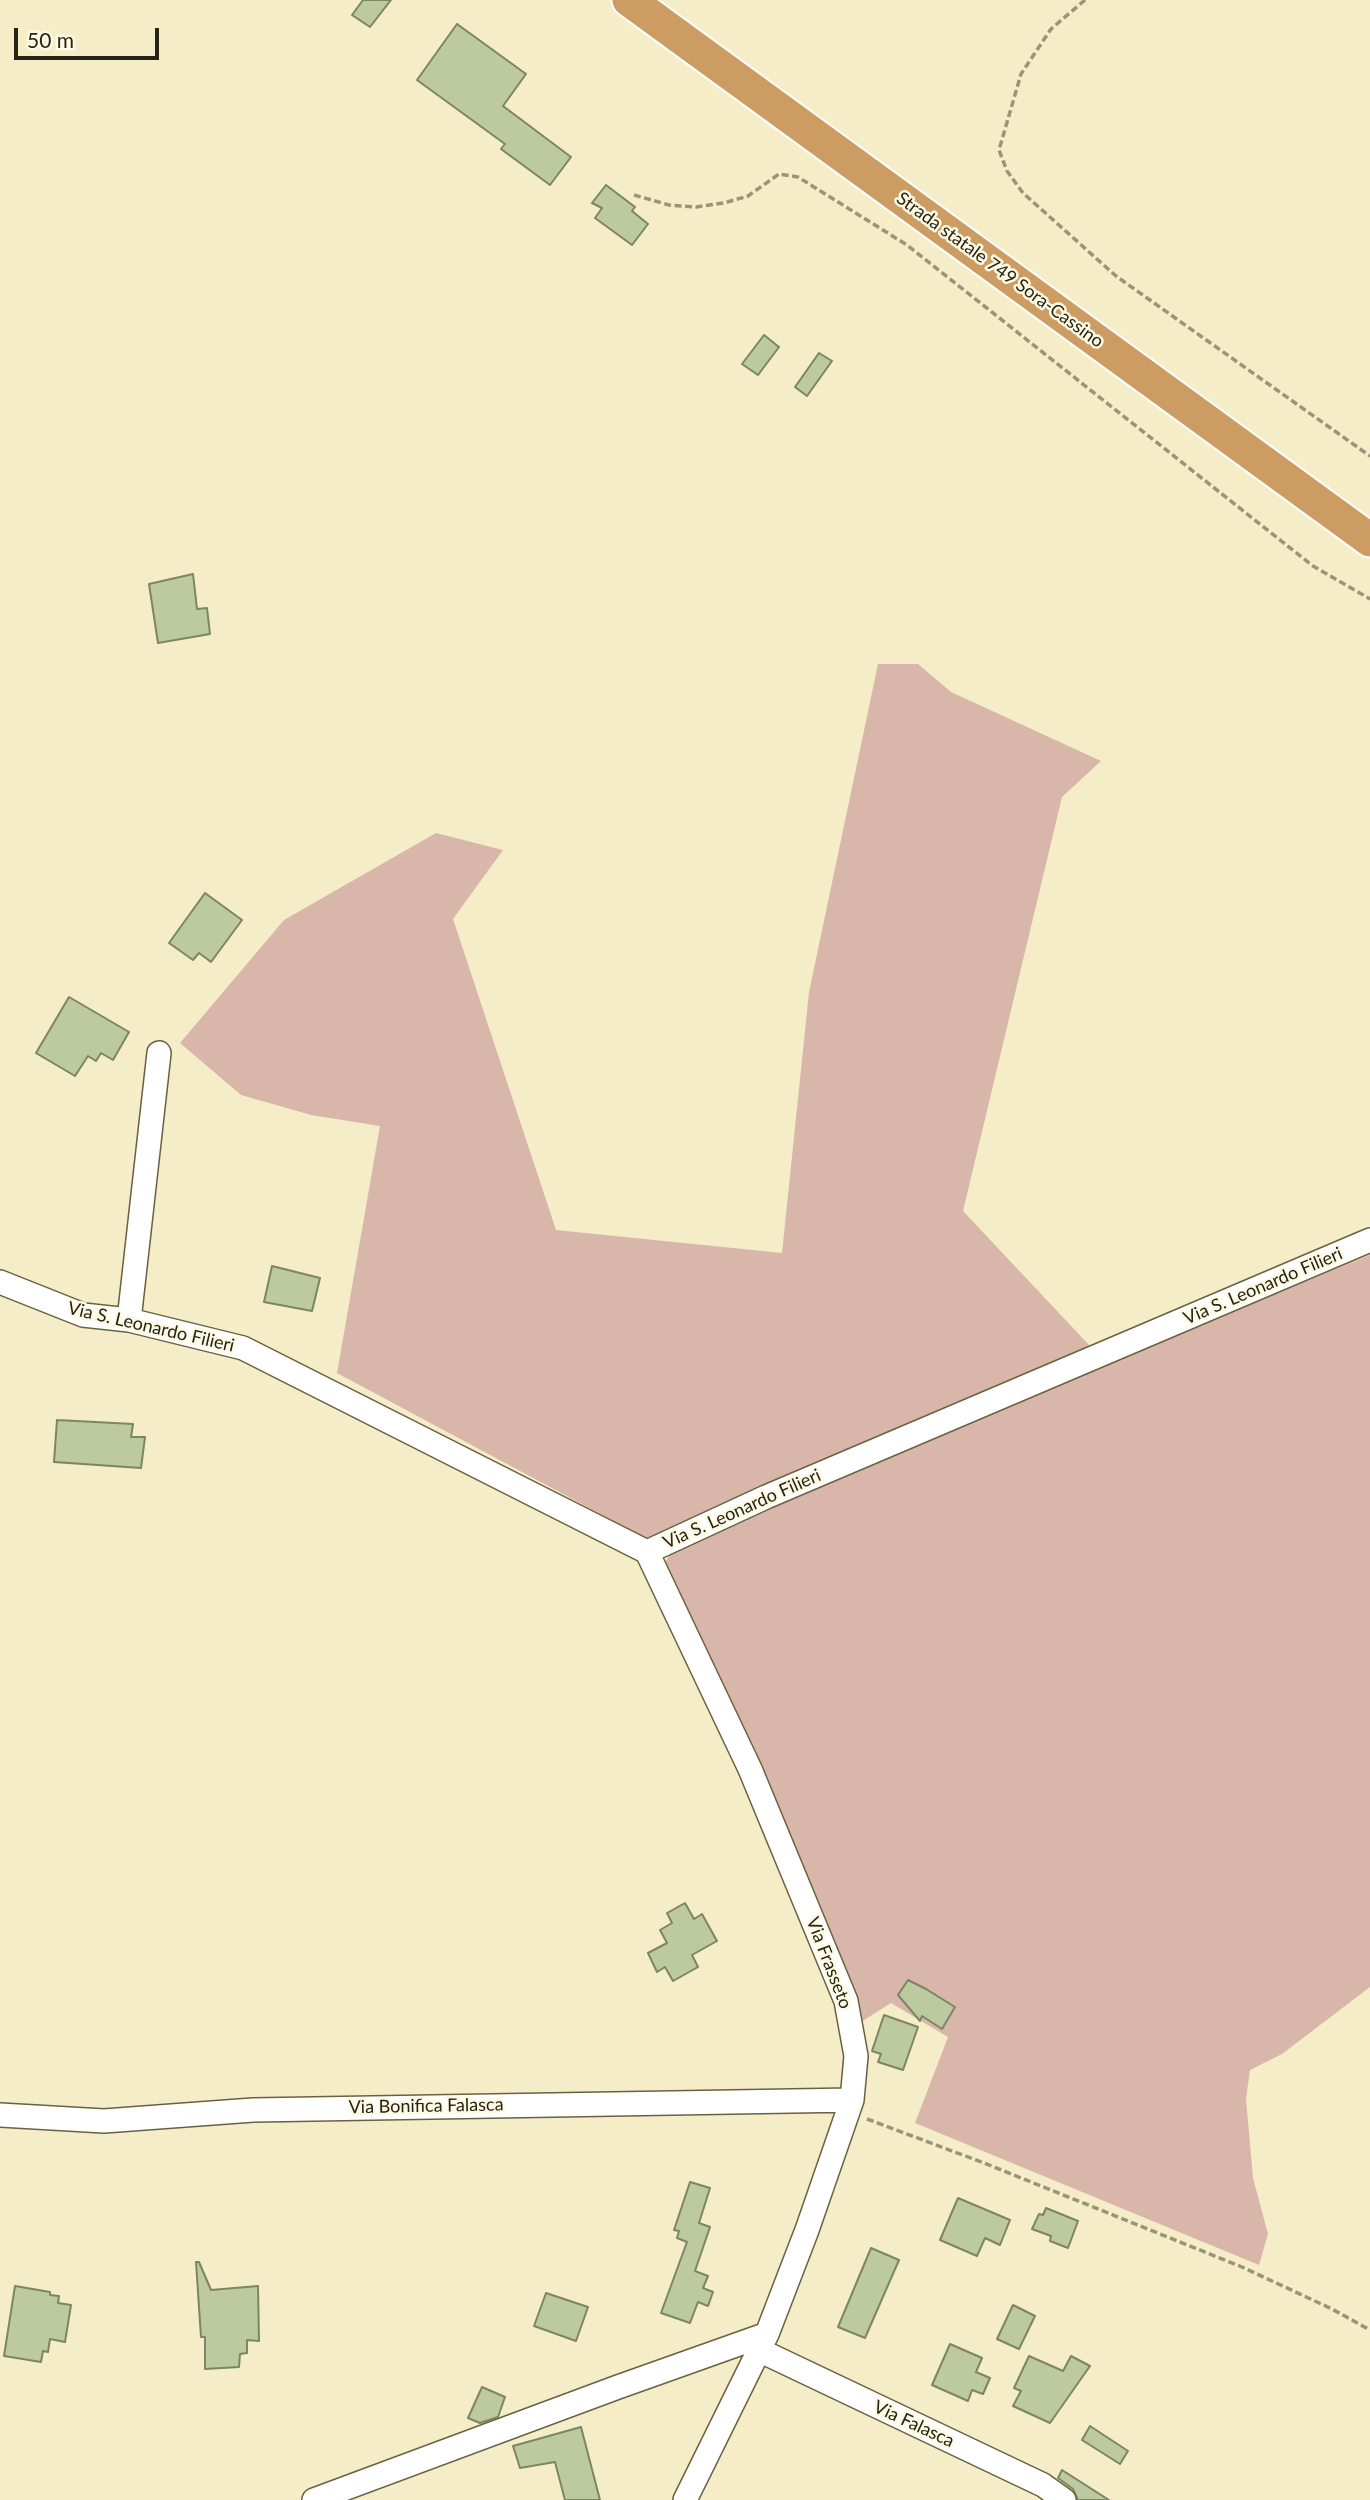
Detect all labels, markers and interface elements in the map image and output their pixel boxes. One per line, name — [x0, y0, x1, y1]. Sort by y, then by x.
scale bar — [18, 14, 163, 58]
text: 50 m — [27, 27, 74, 52]
street label: Strada statale 749 Sora-Cassino — [892, 188, 1108, 352]
street label: Via S. Leonardo Filieri — [1180, 1243, 1346, 1329]
street label: Via S. Leonardo Filieri — [66, 1297, 236, 1357]
street label: Via S. Leonardo Filieri — [660, 1464, 824, 1554]
street label: Via Frasseto — [802, 1914, 856, 2012]
street label: Via Bonifica Falasca — [348, 2094, 504, 2118]
street label: Via Falasca — [870, 2396, 958, 2452]

